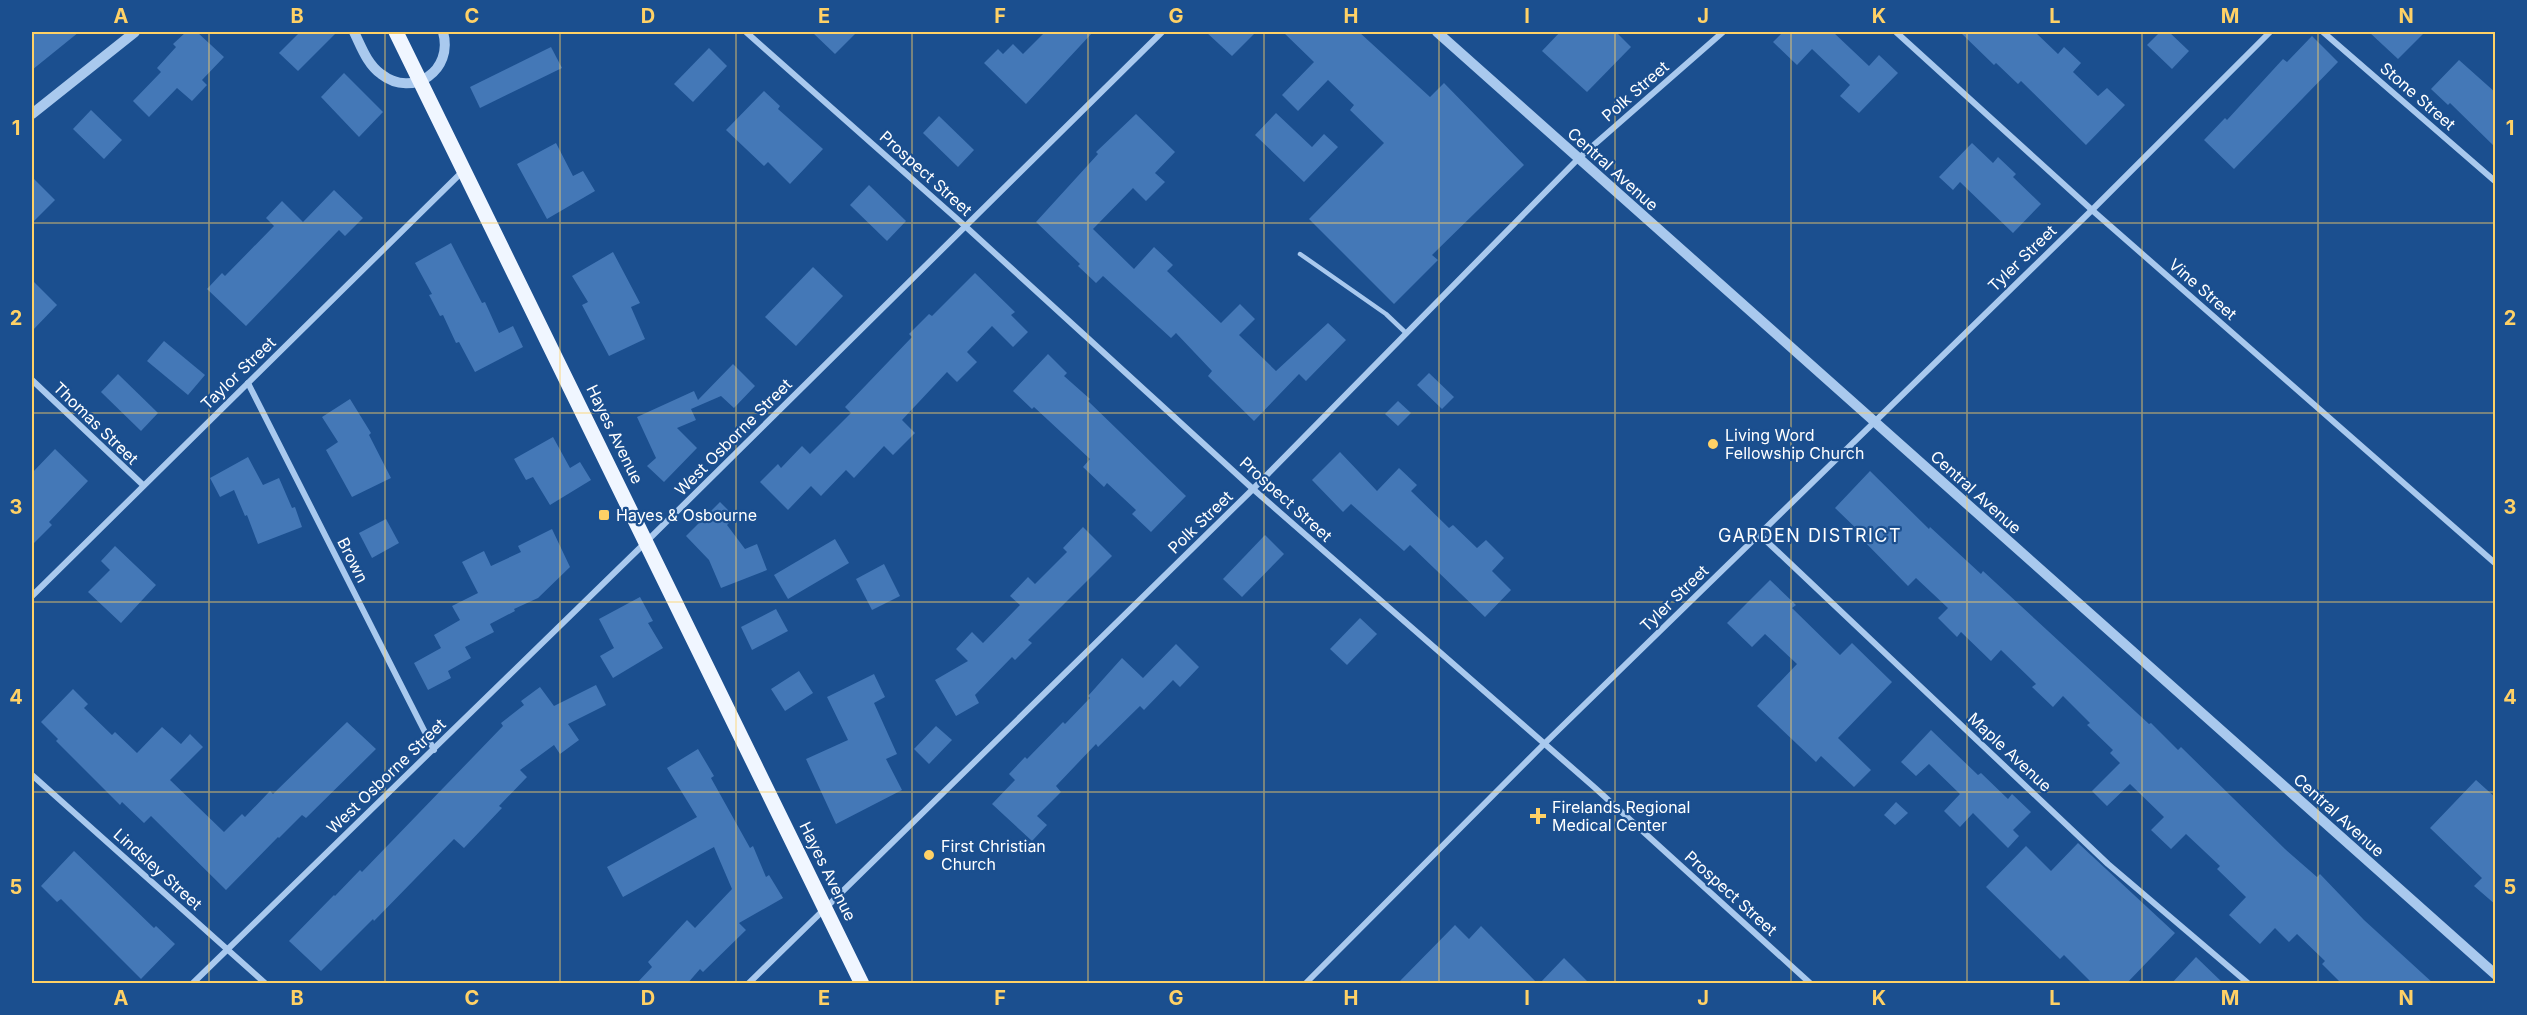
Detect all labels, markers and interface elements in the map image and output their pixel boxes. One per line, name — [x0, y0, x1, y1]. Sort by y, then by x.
text: A — [114, 4, 129, 28]
text: B — [290, 4, 304, 28]
text: C — [465, 4, 479, 28]
text: D — [641, 4, 655, 28]
text: E — [818, 4, 830, 28]
text: F — [994, 4, 1006, 28]
text: G — [1168, 4, 1184, 28]
text: H — [1344, 4, 1358, 28]
text: I — [1524, 4, 1530, 28]
text: J — [1697, 4, 1709, 28]
text: K — [1872, 4, 1886, 28]
text: L — [2049, 4, 2061, 28]
text: M — [2221, 4, 2239, 28]
text: N — [2398, 4, 2414, 28]
street label: Polk Street — [1597, 57, 1673, 125]
street label: Stone Street — [2376, 58, 2460, 134]
text: 1 — [12, 116, 20, 140]
text: 1 — [2506, 116, 2514, 140]
street label: Central Avenue — [1563, 123, 1663, 215]
street label: Prospect Street — [876, 126, 976, 220]
street label: Tyler Street — [1984, 220, 2060, 296]
street label: Vine Street — [2165, 254, 2241, 324]
text: 2 — [10, 306, 22, 330]
text: 2 — [2504, 306, 2516, 330]
street label: Taylor Street — [196, 332, 280, 414]
street label: West Osborne Street — [670, 374, 796, 500]
street label: Thomas Street — [49, 377, 143, 469]
street label: Hayes Avenue — [582, 381, 648, 487]
place label: Living Word Fellowship Church — [1725, 425, 1864, 463]
marker: Living Word Fellowship Church — [1706, 437, 1720, 451]
street label: Central Avenue — [1926, 446, 2026, 538]
street label: Prospect Street — [1236, 452, 1336, 546]
street label: Polk Street — [1164, 486, 1236, 558]
text: 3 — [10, 495, 22, 519]
text: 3 — [2504, 495, 2516, 519]
place label: Hayes & Osbourne — [616, 505, 757, 525]
marker: Hayes & Osbourne — [597, 508, 611, 522]
district label: GARDEN DISTRICT — [1718, 525, 1902, 546]
street label: Brown — [333, 534, 373, 586]
street label: Tyler Street — [1636, 560, 1712, 636]
text: 4 — [9, 685, 23, 709]
text: 4 — [2503, 685, 2517, 709]
street label: Maple Avenue — [1964, 708, 2056, 796]
street label: West Osborne Street — [323, 714, 449, 838]
street label: Central Avenue — [2289, 769, 2389, 861]
place label: Firelands Regional Medical Center — [1552, 797, 1690, 835]
marker: Firelands Regional Medical Center — [1529, 807, 1547, 825]
street label: Hayes Avenue — [795, 818, 861, 924]
street label: Lindsley Street — [110, 824, 206, 914]
place label: First Christian Church — [941, 836, 1046, 874]
street label: Prospect Street — [1681, 846, 1781, 940]
marker: First Christian Church — [922, 848, 936, 862]
text: 5 — [10, 875, 22, 899]
text: 5 — [2504, 875, 2516, 899]
text: A — [114, 986, 129, 1010]
text: B — [290, 986, 304, 1010]
text: C — [465, 986, 479, 1010]
text: D — [641, 986, 655, 1010]
text: E — [818, 986, 830, 1010]
text: F — [994, 986, 1006, 1010]
text: G — [1168, 986, 1184, 1010]
text: H — [1344, 986, 1358, 1010]
text: I — [1524, 986, 1530, 1010]
text: J — [1697, 986, 1709, 1010]
text: K — [1872, 986, 1886, 1010]
text: L — [2049, 986, 2061, 1010]
text: M — [2221, 986, 2239, 1010]
text: N — [2398, 986, 2414, 1010]

